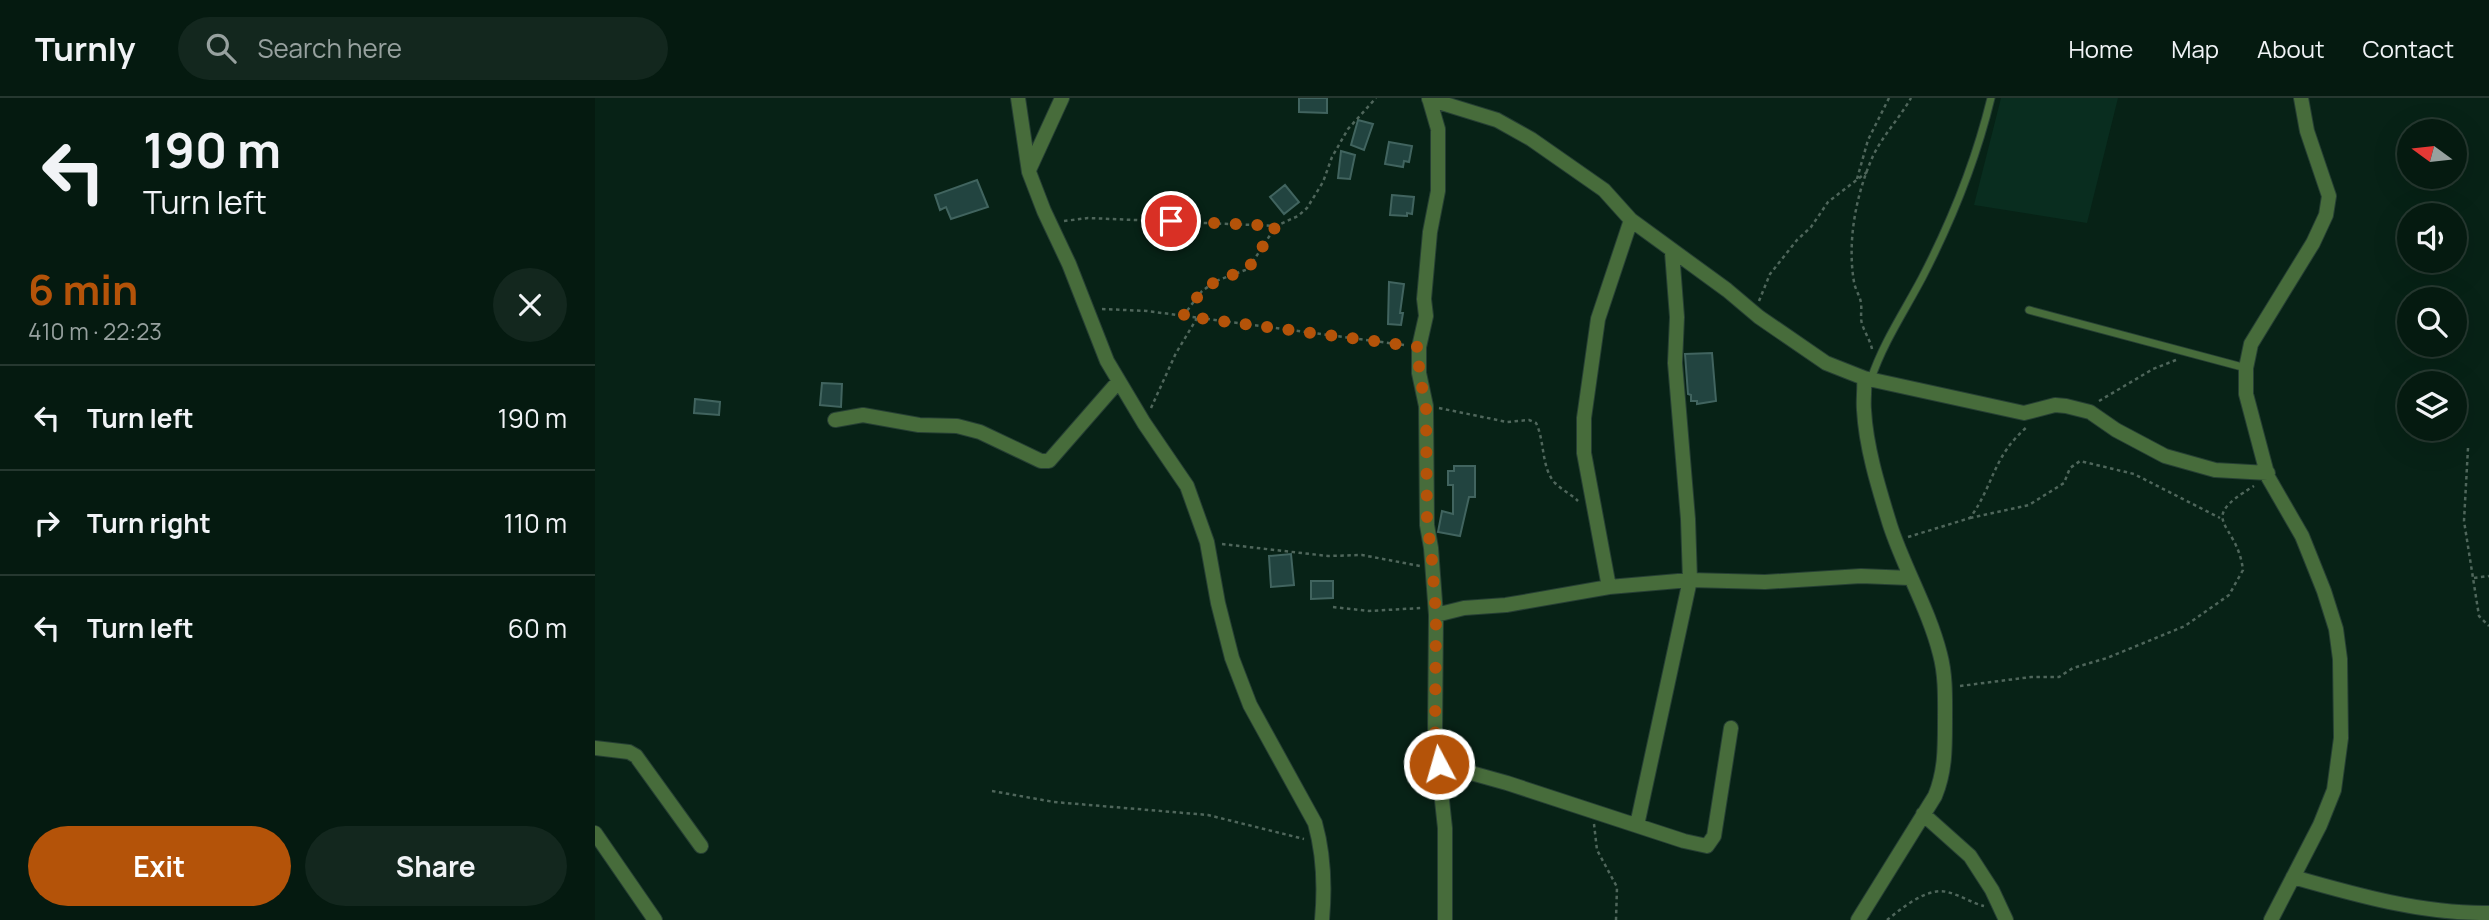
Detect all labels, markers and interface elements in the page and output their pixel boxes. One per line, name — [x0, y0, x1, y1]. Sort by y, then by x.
search box — [178, 17, 668, 80]
text: Turnly — [35, 26, 136, 71]
icon: search — [202, 29, 240, 67]
text: Search here — [258, 30, 402, 66]
text: Home — [2068, 32, 2133, 65]
text: Map — [2171, 32, 2219, 65]
text: About — [2257, 32, 2325, 65]
text: Contact — [2363, 32, 2454, 65]
text: 190 m — [143, 116, 281, 183]
north arrow — [2397, 119, 2467, 189]
map controls — [2397, 119, 2467, 441]
icon: left — [28, 126, 119, 217]
text: Turn left — [143, 180, 267, 224]
pin — [1141, 191, 1201, 251]
icon: arrive — [1152, 202, 1190, 240]
button: sound — [2397, 203, 2467, 273]
text: 6 min — [28, 260, 138, 318]
button: close — [493, 268, 567, 342]
button: search — [2397, 287, 2467, 357]
text: 410 m · 22:23 — [28, 315, 162, 347]
button: layers — [2397, 371, 2467, 441]
icon: left — [28, 399, 66, 437]
text: Turn left — [87, 400, 194, 436]
text: 190 m — [498, 400, 567, 436]
icon: right — [28, 504, 66, 542]
text: Turn right — [87, 505, 211, 541]
text: 110 m — [504, 505, 567, 541]
icon: left — [28, 609, 66, 647]
text: Turn left — [87, 610, 194, 646]
text: 60 m — [508, 610, 567, 646]
position arrow — [1402, 727, 1476, 801]
button: Exit — [28, 826, 291, 906]
button: Share — [305, 826, 567, 906]

